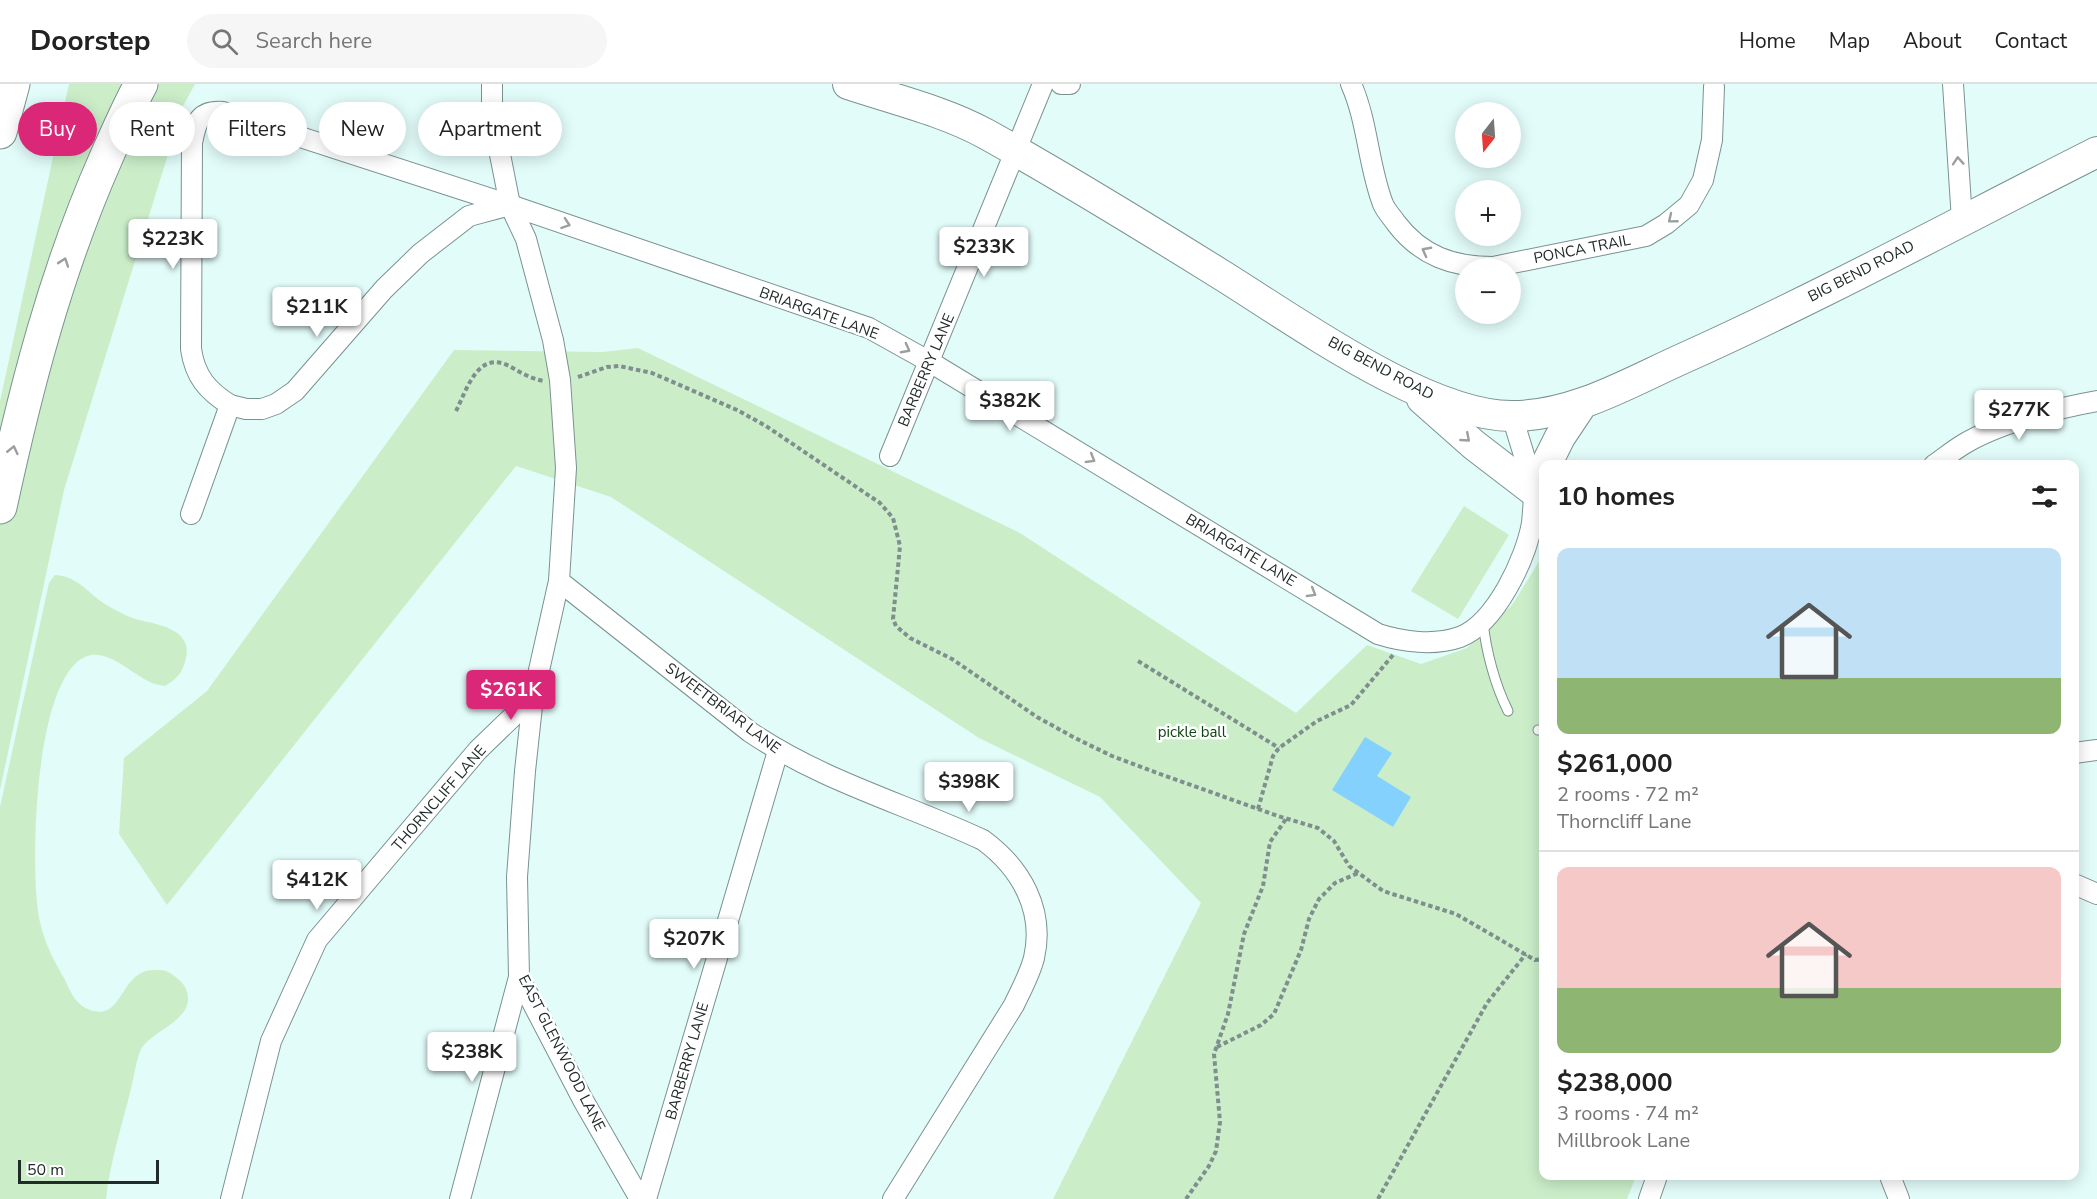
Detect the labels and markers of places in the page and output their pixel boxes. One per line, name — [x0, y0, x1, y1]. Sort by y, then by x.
pin: $223K — [131, 219, 215, 270]
pin: $233K — [942, 227, 1026, 278]
pin: $211K — [275, 287, 359, 338]
pin: $382K — [968, 381, 1052, 432]
pin: $277K — [1977, 390, 2061, 441]
pin: $261K — [469, 670, 553, 721]
pin: $398K — [927, 762, 1011, 813]
pin: $412K — [275, 860, 359, 911]
pin: $207K — [652, 919, 736, 970]
pin: $238K — [430, 1032, 514, 1083]

